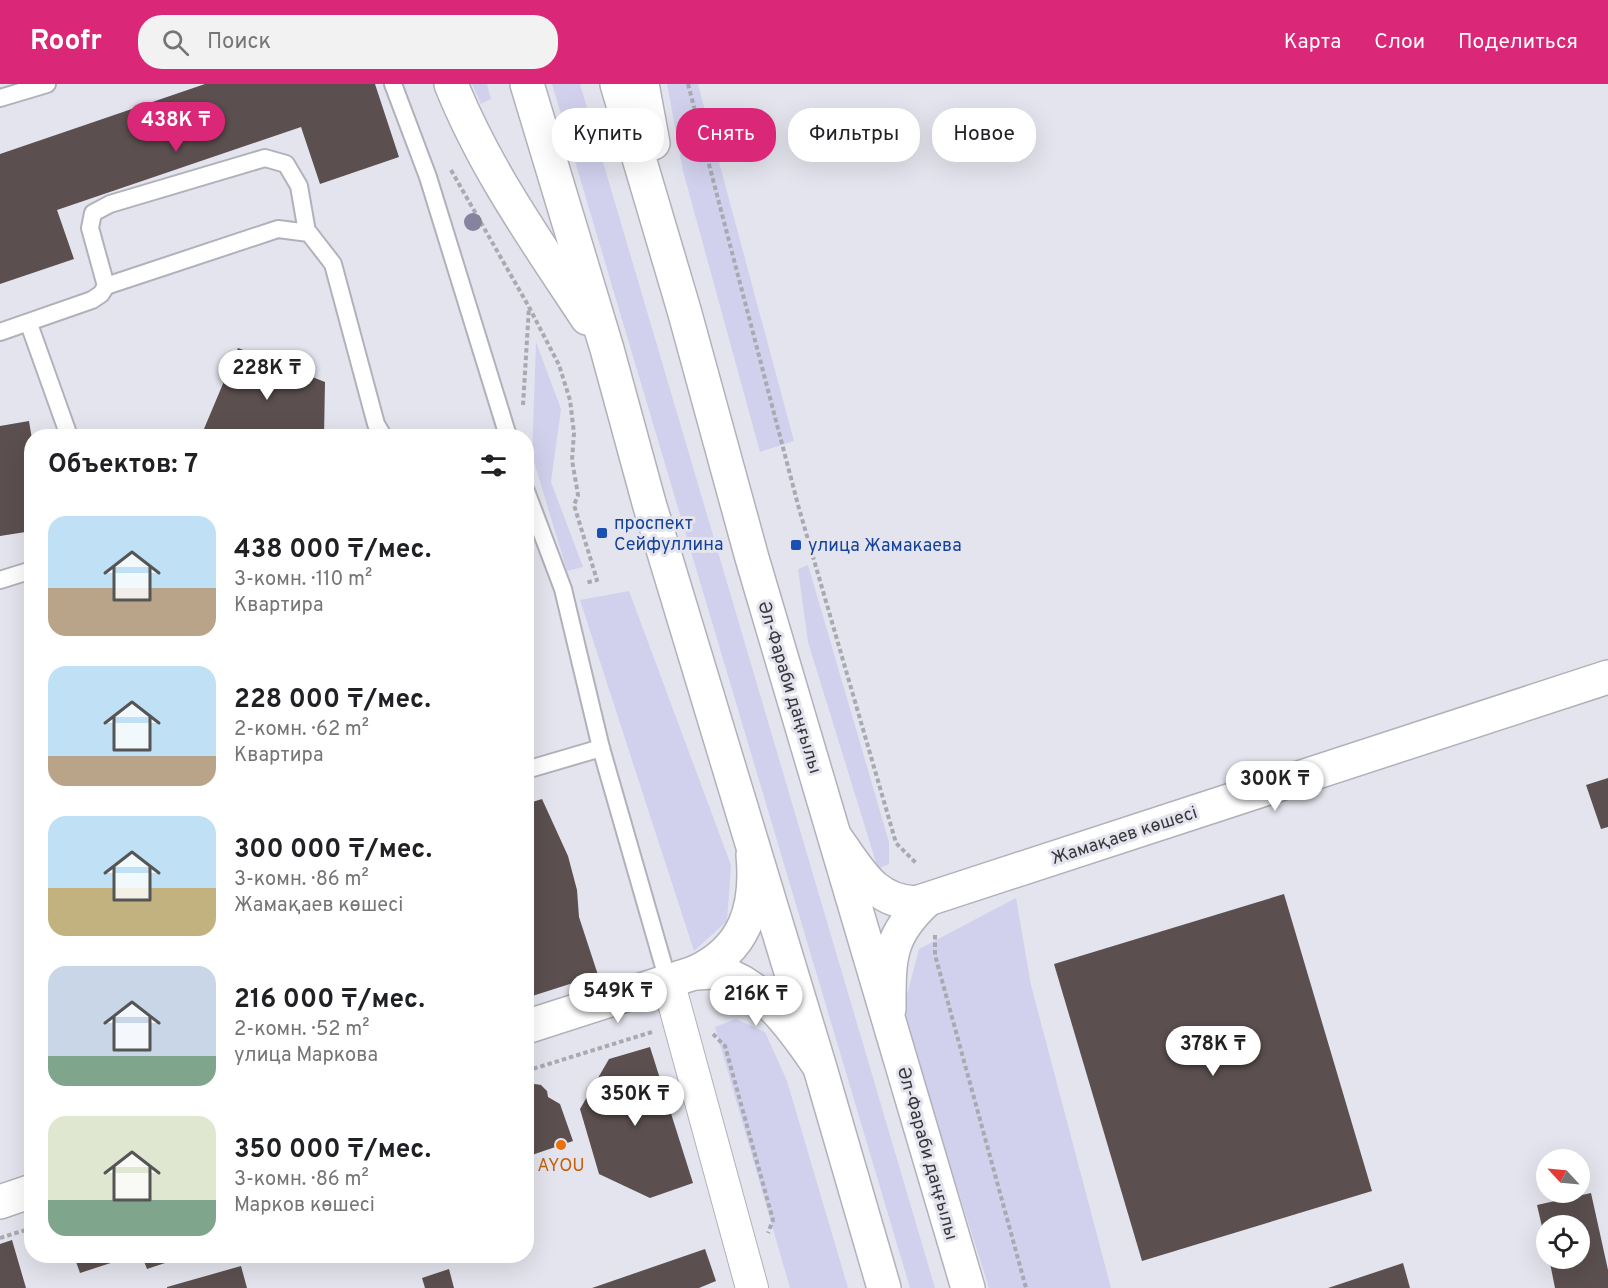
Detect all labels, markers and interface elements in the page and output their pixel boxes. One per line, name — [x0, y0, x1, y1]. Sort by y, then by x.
search box — [138, 15, 558, 69]
text: Roofr — [30, 24, 102, 60]
icon: search — [159, 26, 192, 59]
text: Поиск — [207, 29, 271, 56]
text: Карта — [1284, 29, 1341, 56]
text: Слои — [1374, 29, 1425, 56]
text: Поделиться — [1458, 29, 1578, 56]
pin: 438K ₸ — [127, 102, 225, 153]
text: 438K ₸ — [141, 108, 211, 134]
chip: Купить — [552, 108, 664, 162]
chip: Снять — [676, 108, 776, 162]
chip: Фильтры — [788, 108, 920, 162]
chip: Новое — [932, 108, 1036, 162]
pin: 228K ₸ — [218, 350, 316, 401]
text: 228K ₸ — [232, 356, 302, 382]
text: Объектов: 7 — [48, 449, 198, 482]
icon: filters — [477, 449, 510, 482]
place label: проспект Сейфуллина — [614, 513, 723, 557]
marker: проспект Сейфуллина — [595, 526, 609, 540]
text: 438 000 ₸/мес. — [234, 534, 431, 567]
place label: улица Жамакаева — [808, 535, 962, 558]
marker: улица Жамакаева — [789, 538, 803, 552]
icon: home — [96, 540, 168, 612]
text: 3-комн. · 110 m² — [234, 567, 372, 593]
text: Квартира — [234, 593, 323, 619]
street label: Әл-Фараби даңғылы — [751, 598, 826, 777]
text: 228 000 ₸/мес. — [234, 684, 431, 717]
icon: home — [96, 690, 168, 762]
text: 2-комн. · 62 m² — [234, 717, 369, 743]
text: Квартира — [234, 743, 323, 769]
pin: 300K ₸ — [1226, 761, 1324, 812]
text: 300K ₸ — [1240, 767, 1310, 793]
street label: Жамақаев көшесі — [1048, 802, 1200, 871]
text: 300 000 ₸/мес. — [234, 834, 432, 867]
icon: home — [96, 840, 168, 912]
text: 3-комн. · 86 m² — [234, 867, 369, 893]
text: Жамақаев көшесі — [234, 893, 403, 919]
pin: 549K ₸ — [569, 973, 667, 1024]
pin: 216K ₸ — [707, 976, 805, 1027]
text: 549K ₸ — [583, 979, 653, 1005]
text: 216K ₸ — [724, 982, 788, 1008]
text: 216 000 ₸/мес. — [234, 984, 425, 1017]
icon: home — [96, 990, 168, 1062]
text: 2-комн. · 52 m² — [234, 1017, 369, 1043]
pin: 378K ₸ — [1164, 1026, 1262, 1077]
text: 378K ₸ — [1180, 1032, 1246, 1058]
text: улица Маркова — [234, 1043, 378, 1069]
street label: Әл-Фараби даңғылы — [891, 1064, 962, 1243]
pin: 350K ₸ — [586, 1076, 684, 1127]
text: 350K ₸ — [600, 1082, 670, 1108]
text: 350 000 ₸/мес. — [234, 1134, 431, 1167]
marker: AYOU — [554, 1138, 568, 1152]
icon: home — [96, 1140, 168, 1212]
north arrow — [1536, 1149, 1590, 1203]
map controls — [1536, 1149, 1590, 1269]
place label: AYOU — [537, 1155, 585, 1178]
text: 3-комн. · 86 m² — [234, 1167, 369, 1193]
text: Марков көшесі — [234, 1193, 375, 1219]
button: locate — [1536, 1215, 1590, 1269]

